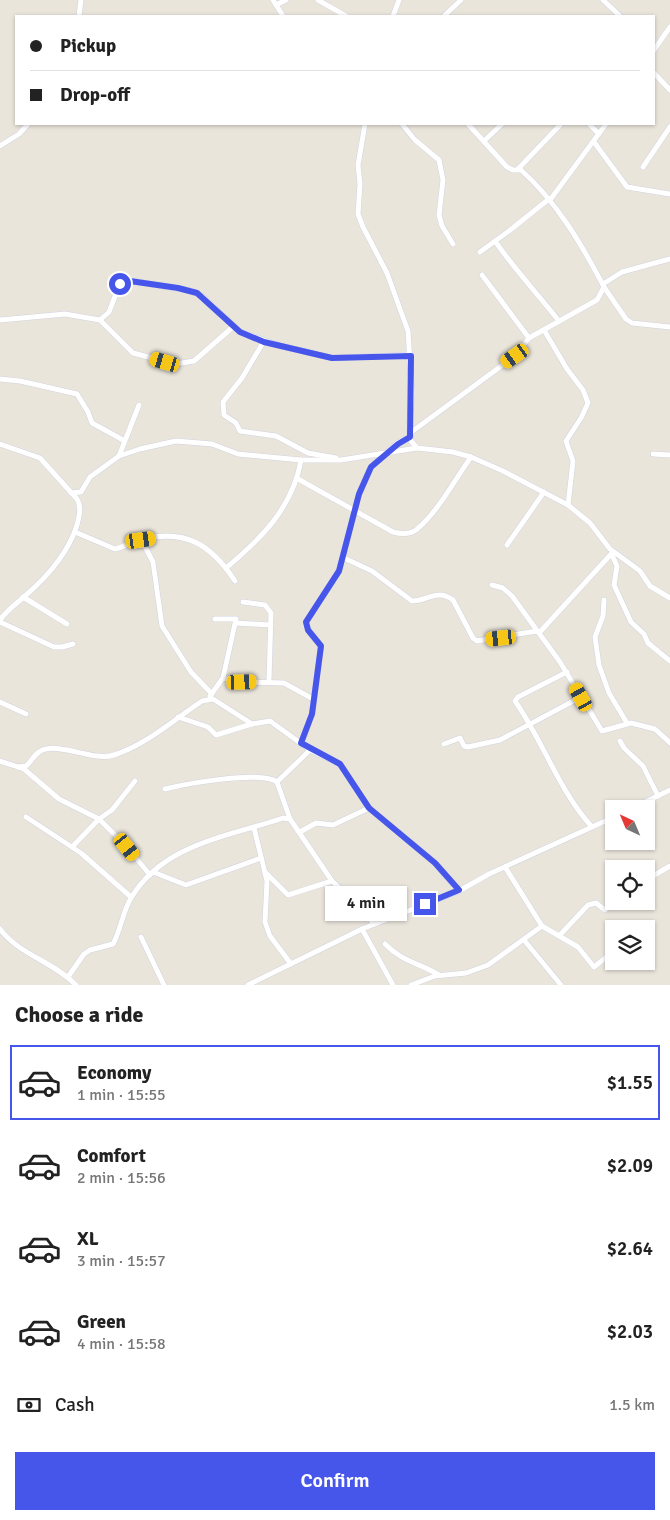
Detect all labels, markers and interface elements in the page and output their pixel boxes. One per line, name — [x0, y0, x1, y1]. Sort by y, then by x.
text: Pickup — [60, 34, 116, 58]
text: Drop-off — [60, 83, 130, 107]
route start — [109, 273, 131, 295]
car — [498, 341, 531, 371]
car — [148, 351, 181, 373]
car — [125, 530, 156, 550]
car — [485, 629, 516, 647]
car — [226, 674, 257, 690]
car — [567, 680, 594, 714]
north arrow — [605, 800, 655, 850]
map controls — [605, 800, 655, 970]
car — [111, 831, 142, 863]
button: locate — [605, 860, 655, 910]
callout: 4 min — [325, 886, 408, 922]
text: 4 min — [347, 893, 385, 913]
route end — [414, 893, 436, 915]
button: layers — [605, 920, 655, 970]
text: Choose a ride — [15, 1001, 143, 1028]
icon: car — [17, 1060, 62, 1105]
text: Economy — [77, 1061, 151, 1085]
text: $1.55 — [607, 1071, 653, 1095]
text: 1 min · 15:55 — [77, 1085, 166, 1105]
icon: car — [17, 1143, 62, 1188]
text: Comfort — [77, 1144, 146, 1168]
text: $2.09 — [607, 1154, 653, 1178]
text: 2 min · 15:56 — [77, 1168, 166, 1188]
icon: car — [17, 1226, 62, 1271]
text: XL — [77, 1227, 99, 1251]
text: $2.64 — [607, 1237, 653, 1261]
text: 3 min · 15:57 — [77, 1251, 166, 1271]
icon: car — [17, 1309, 62, 1354]
text: Green — [77, 1310, 126, 1334]
text: $2.03 — [607, 1320, 653, 1344]
text: 4 min · 15:58 — [77, 1334, 166, 1354]
icon: cash — [15, 1391, 43, 1419]
text: Cash — [55, 1393, 95, 1417]
text: 1.5 km — [609, 1395, 655, 1415]
button: Confirm — [15, 1452, 655, 1510]

